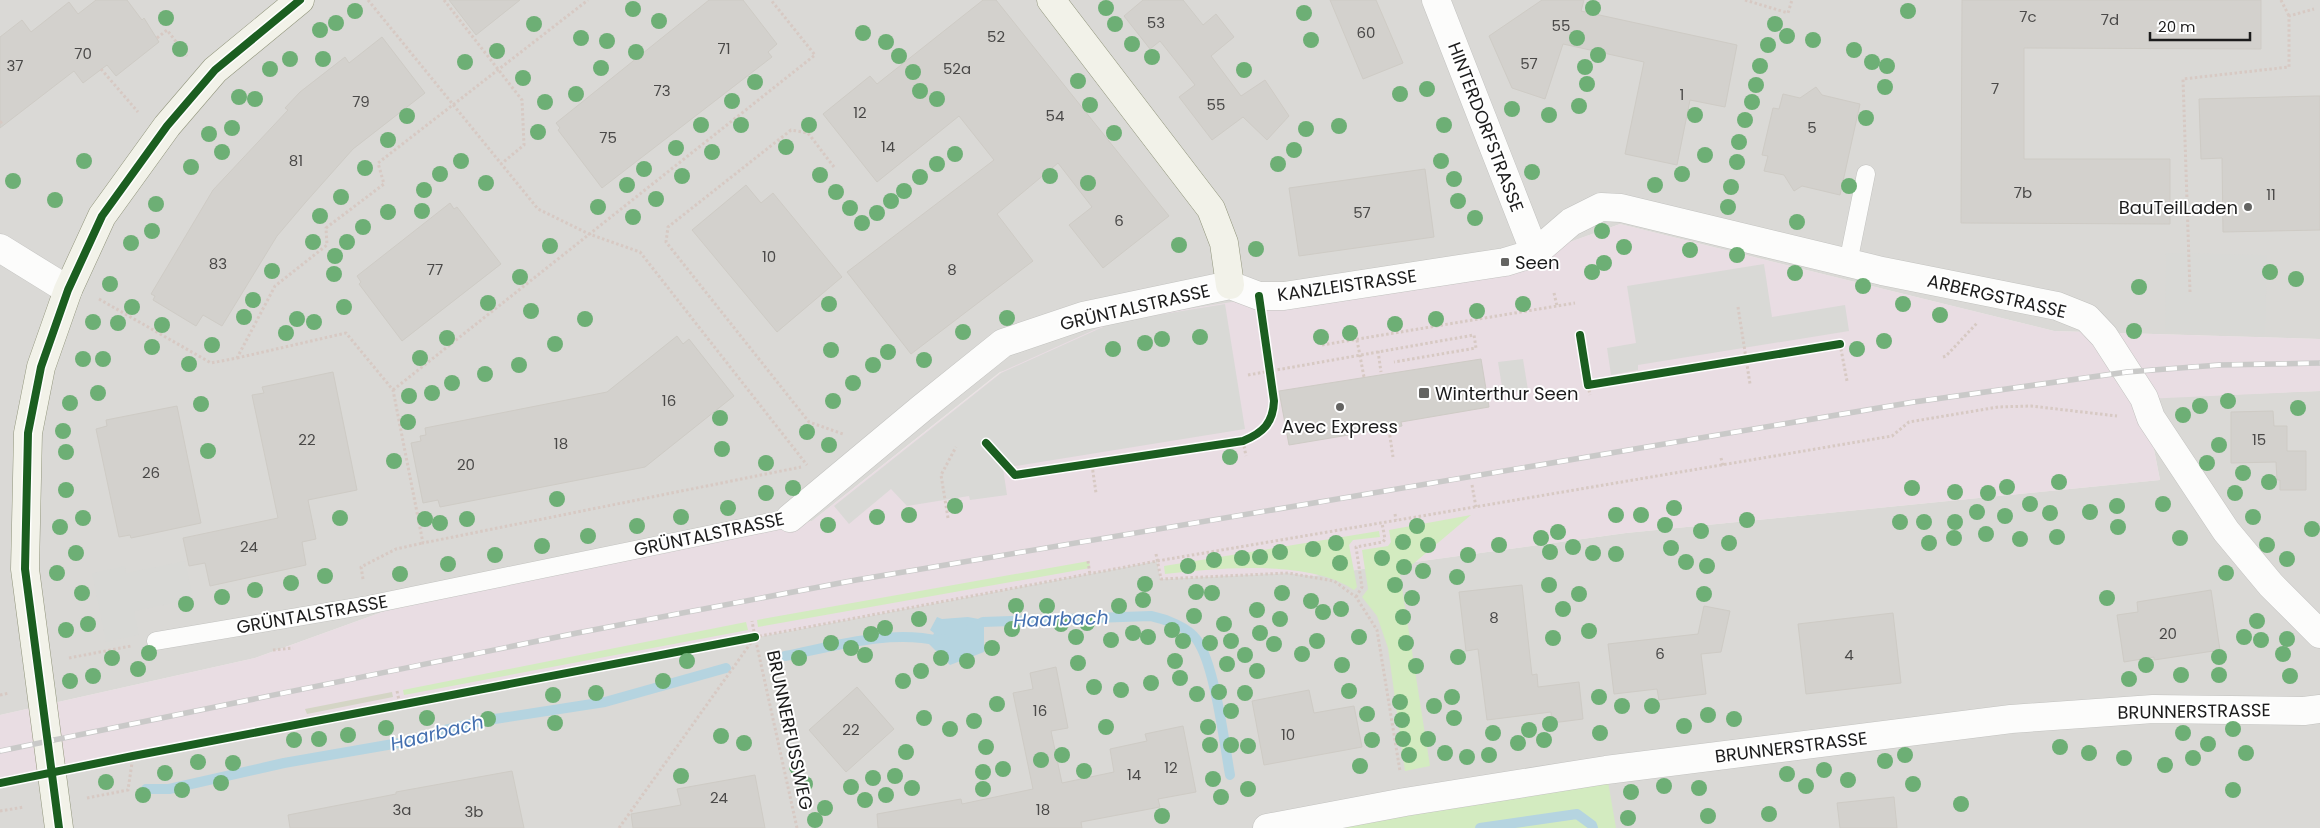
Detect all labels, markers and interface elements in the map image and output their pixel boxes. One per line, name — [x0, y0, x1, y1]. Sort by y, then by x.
house number: 7c — [2019, 6, 2037, 27]
house number: 7d — [2101, 9, 2119, 30]
scale bar — [2150, 10, 2250, 42]
house number: 53 — [1147, 12, 1165, 33]
house number: 55 — [1552, 15, 1570, 36]
text: 20 m — [2158, 16, 2196, 37]
house number: 60 — [1357, 22, 1375, 43]
house number: 52 — [987, 26, 1005, 47]
house number: 71 — [718, 38, 731, 59]
street label: HINTERDORFSTRASSE — [1442, 38, 1530, 216]
house number: 70 — [74, 43, 92, 64]
house number: 57 — [1520, 53, 1538, 74]
house number: 37 — [6, 55, 24, 76]
house number: 52a — [943, 58, 971, 79]
house number: 7 — [1991, 78, 1999, 99]
house number: 73 — [653, 80, 671, 101]
house number: 1 — [1680, 84, 1684, 105]
house number: 79 — [352, 91, 370, 112]
house number: 55 — [1207, 94, 1225, 115]
house number: 12 — [853, 102, 867, 123]
house number: 54 — [1046, 105, 1064, 126]
house number: 5 — [1807, 117, 1817, 138]
house number: 75 — [599, 127, 617, 148]
house number: 14 — [881, 136, 895, 157]
house number: 81 — [289, 150, 303, 171]
house number: 7b — [2014, 182, 2032, 203]
house number: 11 — [2266, 184, 2276, 205]
place label: BauTeilLaden — [2119, 195, 2238, 220]
marker: BauTeilLaden — [2242, 201, 2254, 213]
house number: 57 — [1353, 202, 1371, 223]
house number: 6 — [1114, 210, 1124, 231]
house number: 10 — [762, 246, 776, 267]
place label: Seen — [1515, 250, 1559, 275]
house number: 83 — [209, 253, 227, 274]
marker: Seen — [1499, 256, 1511, 268]
house number: 77 — [427, 259, 443, 280]
house number: 8 — [947, 259, 957, 280]
street label: KANZLEISTRASSE — [1276, 263, 1418, 307]
street label: ARBERGSTRASSE — [1925, 268, 2069, 324]
street label: GRÜNTALSTRASSE — [1058, 278, 1212, 336]
place label: Winterthur Seen — [1435, 381, 1578, 406]
marker: Winterthur Seen — [1417, 386, 1431, 400]
house number: 16 — [662, 390, 676, 411]
marker: Avec Express — [1334, 401, 1346, 413]
place label: Avec Express — [1282, 414, 1398, 439]
house number: 22 — [298, 429, 316, 450]
house number: 15 — [2252, 429, 2266, 450]
house number: 18 — [554, 433, 568, 454]
house number: 20 — [457, 454, 475, 475]
house number: 26 — [142, 462, 160, 483]
street label: GRÜNTALSTRASSE — [631, 506, 787, 562]
house number: 24 — [240, 536, 258, 557]
street label: GRÜNTALSTRASSE — [234, 588, 390, 640]
water label: Haarbach — [1013, 604, 1109, 634]
house number: 8 — [1489, 607, 1499, 628]
house number: 20 — [2159, 623, 2177, 644]
house number: 6 — [1655, 643, 1665, 664]
house number: 4 — [1844, 644, 1854, 665]
street label: BRUNNERFUSSWEG — [761, 648, 819, 812]
street label: BRUNNERSTRASSE — [2117, 697, 2271, 725]
house number: 16 — [1033, 700, 1047, 721]
water label: Haarbach — [388, 708, 486, 758]
house number: 22 — [842, 719, 860, 740]
house number: 10 — [1281, 724, 1295, 745]
street label: BRUNNERSTRASSE — [1713, 725, 1869, 769]
house number: 12 — [1164, 757, 1178, 778]
house number: 14 — [1127, 764, 1141, 785]
house number: 24 — [710, 787, 728, 808]
house number: 3a — [393, 799, 411, 820]
house number: 18 — [1036, 799, 1050, 820]
house number: 3b — [465, 801, 483, 822]

